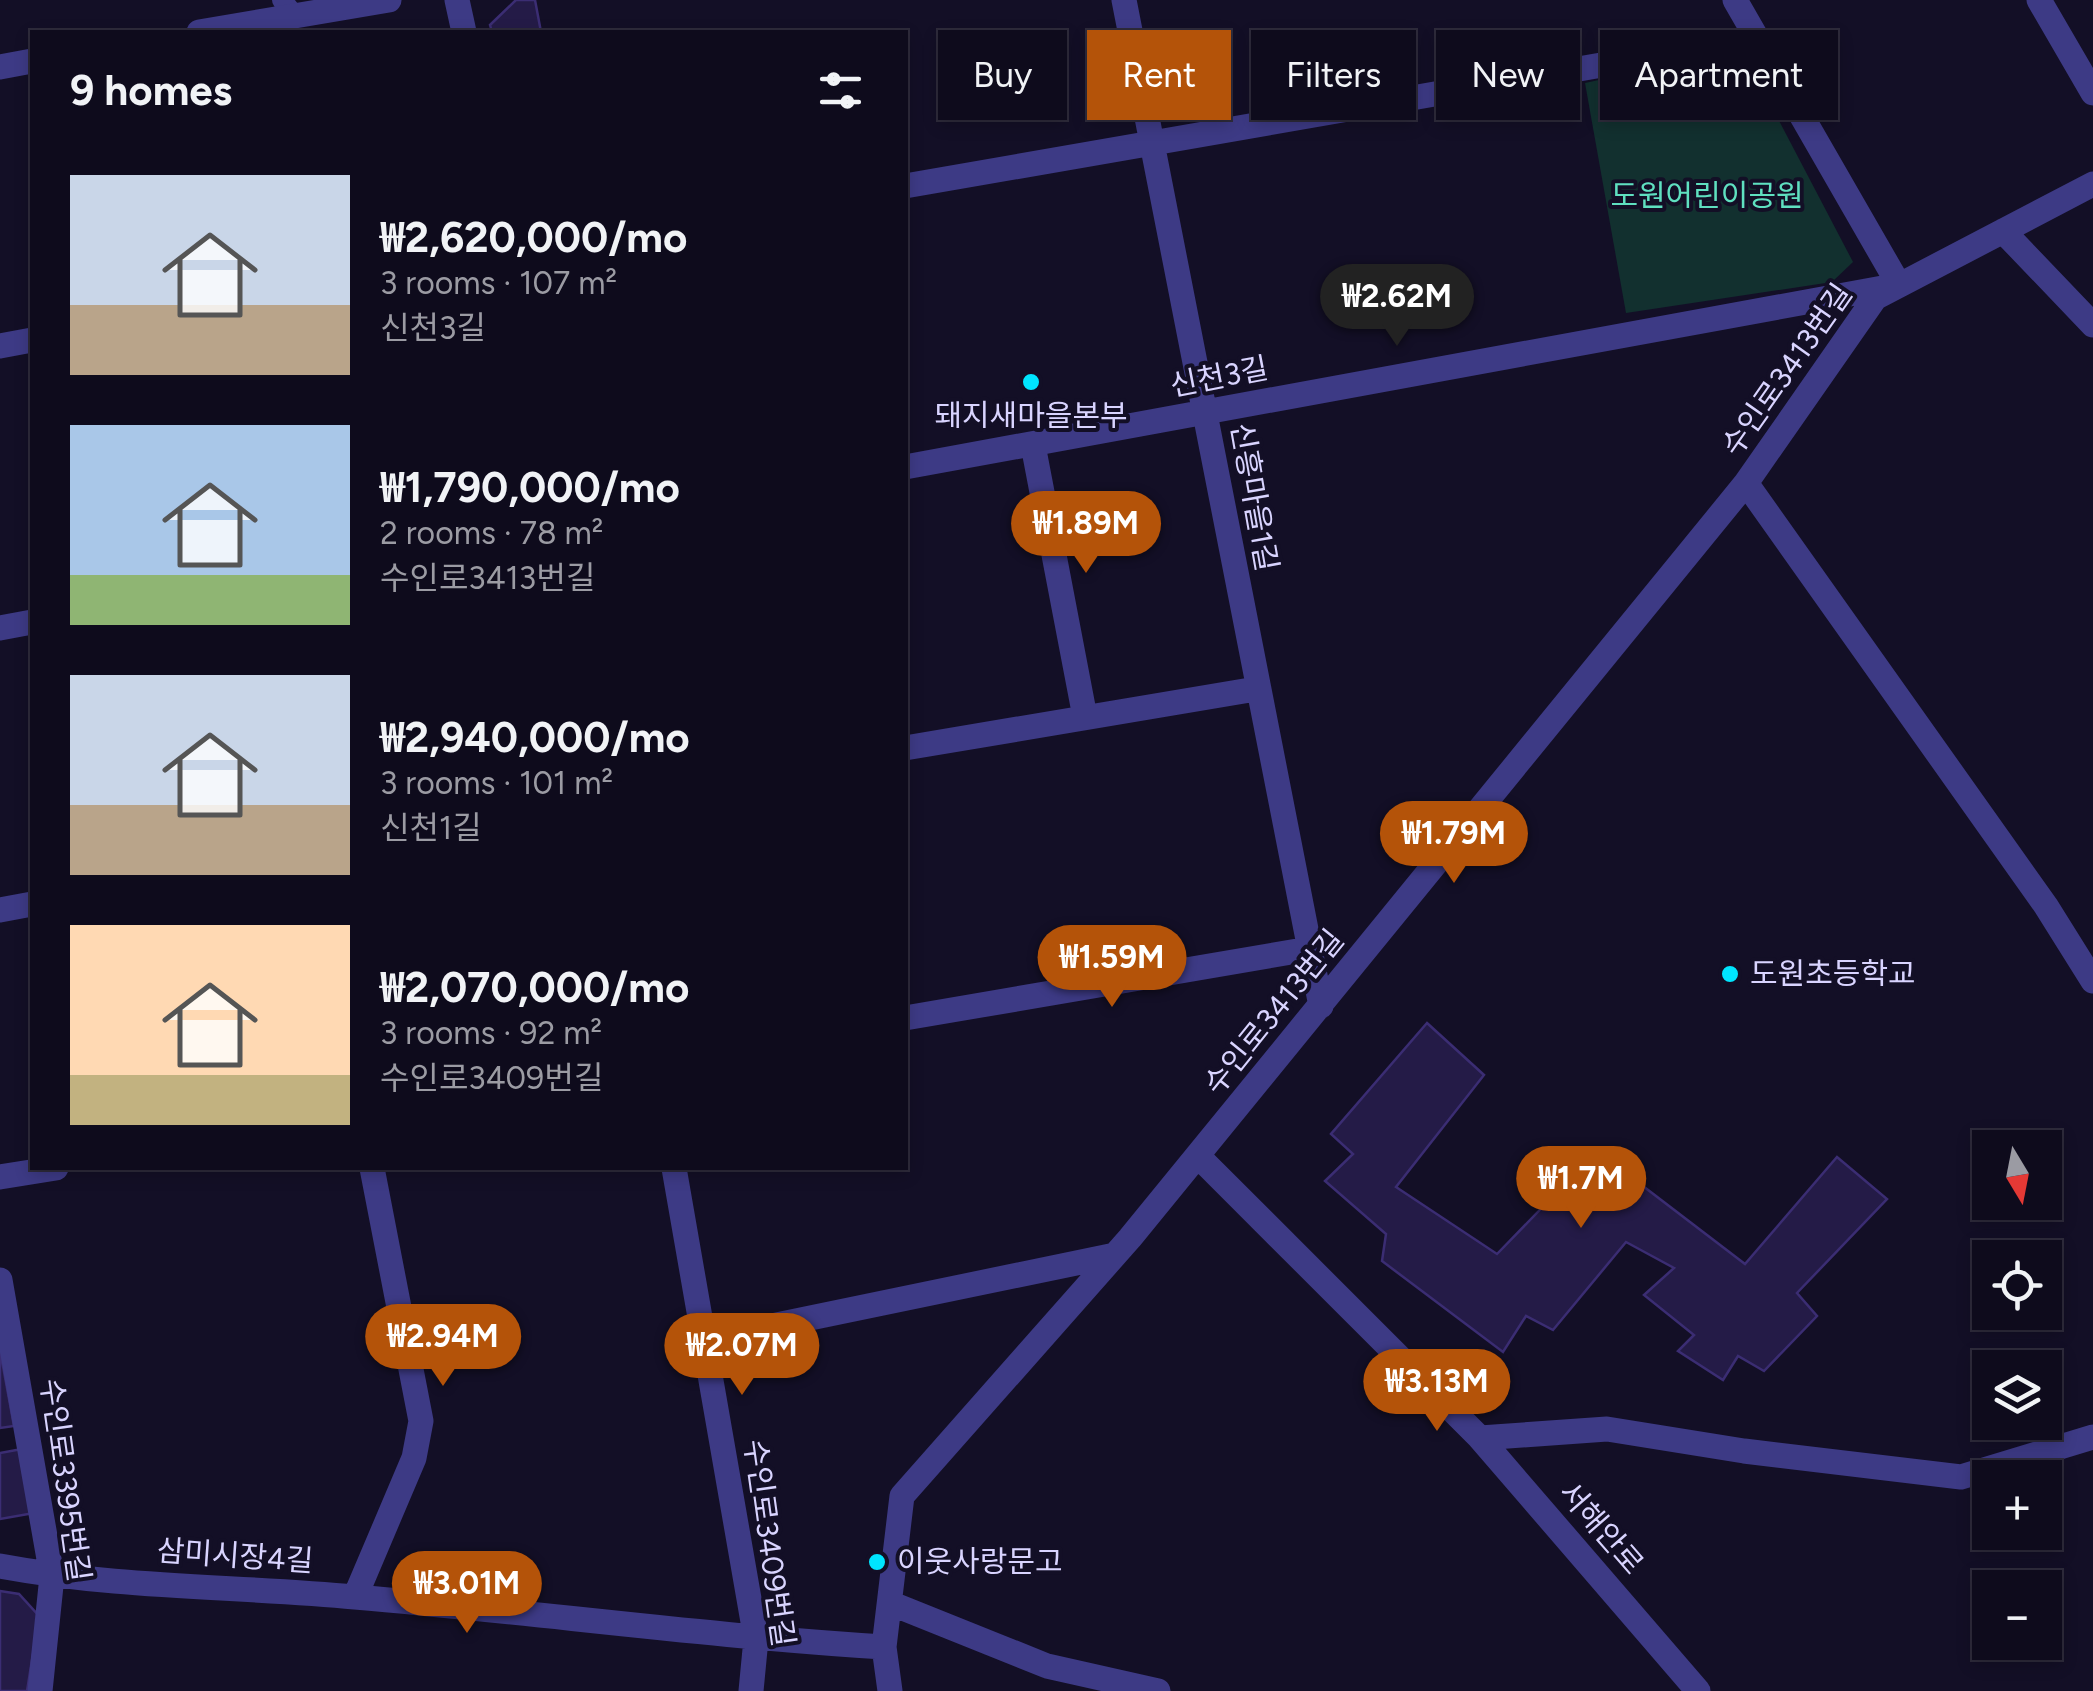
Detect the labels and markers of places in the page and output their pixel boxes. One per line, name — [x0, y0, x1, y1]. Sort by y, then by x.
pin: ₩2.62M — [1316, 264, 1478, 349]
marker: 돼지새마을본부 — [1020, 371, 1042, 393]
place label: 돼지새마을본부 — [934, 397, 1128, 434]
pin: ₩1.89M — [1005, 491, 1167, 576]
pin: ₩1.79M — [1373, 801, 1535, 886]
pin: ₩1.59M — [1031, 925, 1193, 1010]
place label: 도원초등학교 — [1750, 955, 1916, 992]
marker: 도원초등학교 — [1719, 963, 1741, 985]
pin: ₩1.7M — [1511, 1146, 1651, 1231]
pin: ₩2.94M — [362, 1304, 524, 1389]
pin: ₩2.07M — [661, 1313, 823, 1398]
pin: ₩3.13M — [1356, 1349, 1518, 1434]
place label: 이웃사랑문고 — [897, 1543, 1063, 1580]
pin: ₩3.01M — [386, 1551, 548, 1636]
marker: 이웃사랑문고 — [866, 1551, 888, 1573]

